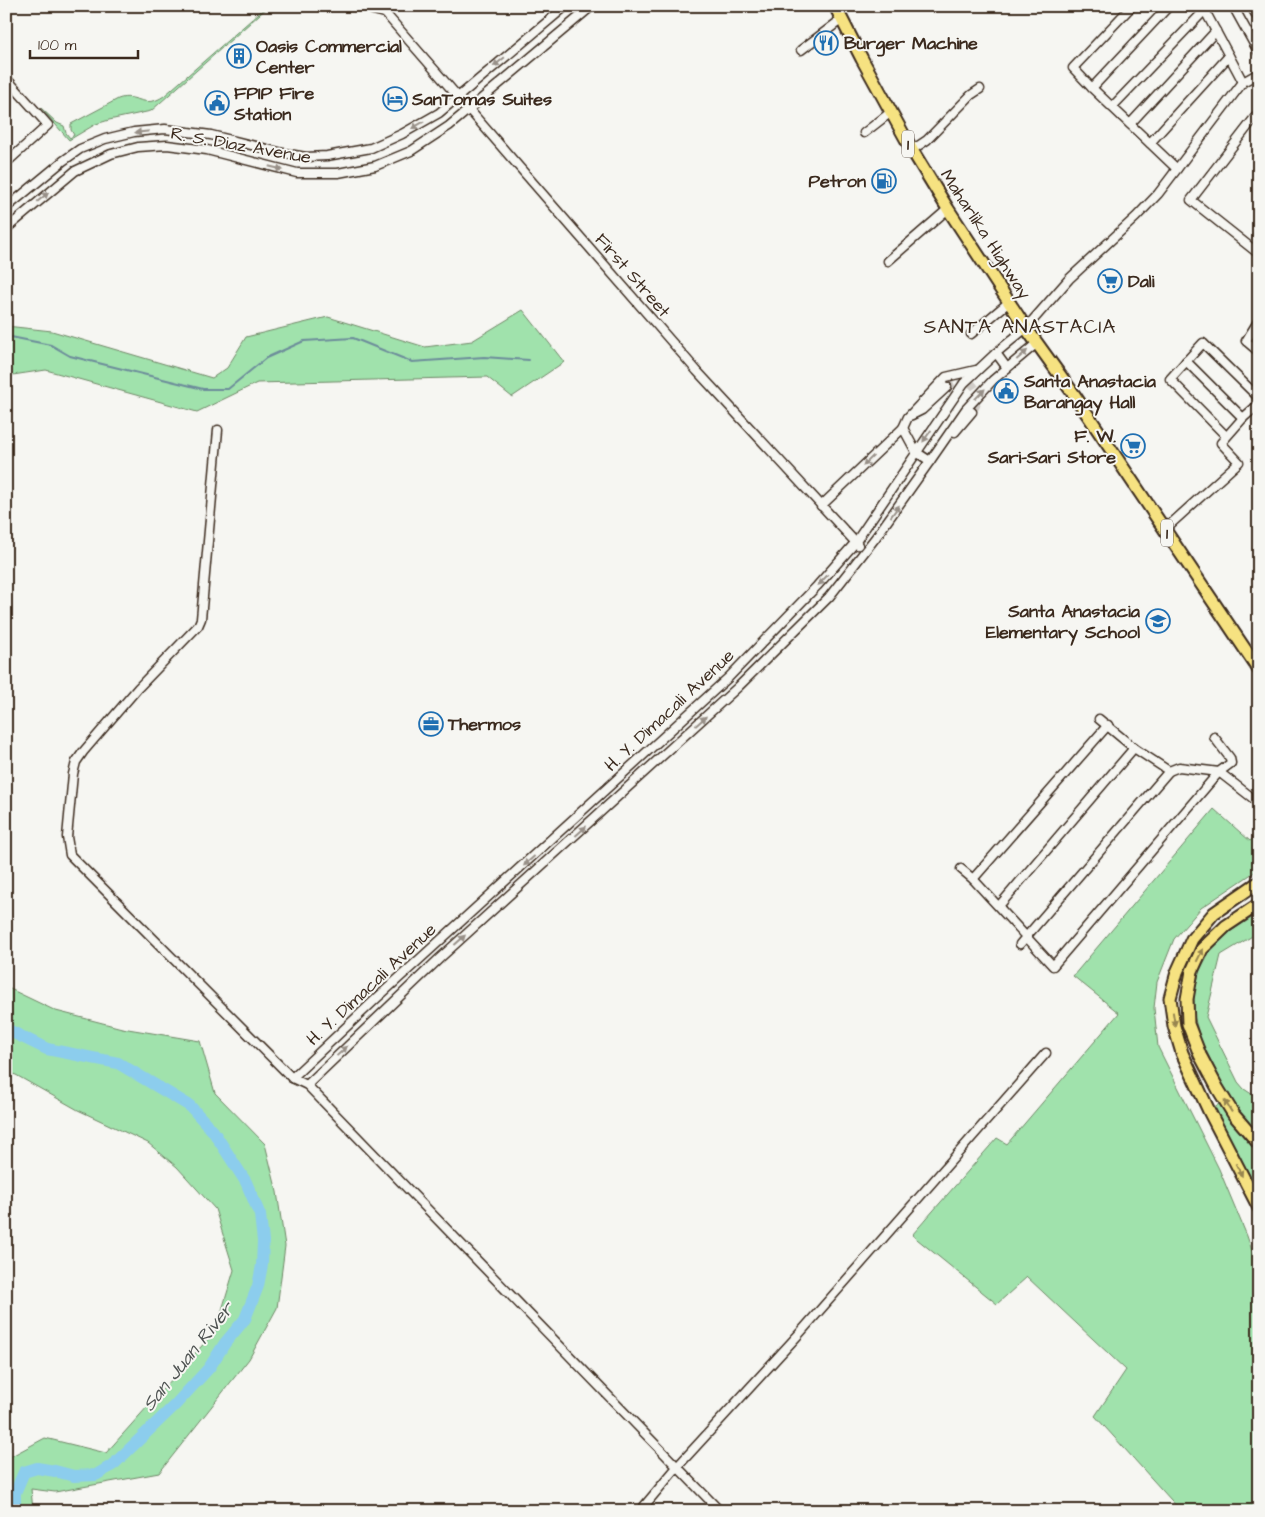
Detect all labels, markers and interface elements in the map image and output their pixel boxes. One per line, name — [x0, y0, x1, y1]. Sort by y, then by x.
scale bar — [30, 28, 138, 60]
restaurant icon: Burger Machine — [813, 30, 839, 56]
place label: Burger Machine — [844, 31, 978, 57]
place label: Oasis Commercial Center — [256, 34, 402, 80]
text: 100 m — [38, 35, 77, 56]
building icon: Oasis Commercial Center — [226, 43, 252, 69]
one-way arrow — [492, 57, 505, 68]
place label: FPIP Fire Station — [233, 81, 314, 127]
hotel icon: SanTomas Suites — [382, 86, 408, 112]
place label: SanTomas Suites — [411, 87, 552, 112]
public building icon: FPIP Fire Station — [204, 90, 230, 116]
one-way arrow — [411, 120, 424, 129]
street label: R. S. Diaz Avenue — [169, 121, 313, 170]
one-way arrow — [133, 128, 149, 136]
road number: 1 — [902, 130, 914, 158]
one-way arrow — [269, 164, 284, 172]
street label: Maharlika Highway — [933, 164, 1037, 305]
fuel station icon: Petron — [871, 168, 897, 194]
place label: Petron — [808, 169, 866, 194]
one-way arrow — [37, 192, 50, 203]
street label: First Street — [589, 228, 677, 323]
supermarket icon: Dali — [1097, 268, 1123, 294]
place label: Dali — [1128, 269, 1155, 294]
district label: SANTA ANASTACIA — [924, 313, 1116, 341]
one-way arrow — [1015, 349, 1027, 361]
place label: Santa Anastacia Barangay Hall — [1023, 369, 1157, 416]
public building icon: Santa Anastacia Barangay Hall — [993, 378, 1019, 404]
one-way arrow — [974, 388, 986, 400]
place label: F. W. Sari-Sari Store — [987, 424, 1116, 470]
one-way arrow — [922, 429, 932, 443]
supermarket icon: F. W. Sari-Sari Store — [1120, 433, 1146, 459]
one-way arrow — [862, 455, 874, 467]
one-way arrow — [889, 505, 900, 518]
road number: 1 — [1161, 520, 1173, 546]
one-way arrow — [817, 573, 829, 585]
place label: Santa Anastacia Elementary School — [986, 599, 1141, 646]
school or university icon: Santa Anastacia Elementary School — [1145, 608, 1171, 634]
street label: H. Y. Dimacali Avenue — [599, 643, 740, 777]
office icon: Thermos — [418, 711, 444, 737]
place label: Thermos — [447, 712, 521, 737]
one-way arrow — [694, 715, 706, 727]
one-way arrow — [574, 825, 586, 837]
one-way arrow — [523, 855, 535, 867]
street label: H. Y. Dimacali Avenue — [301, 917, 442, 1051]
one-way arrow — [454, 934, 466, 946]
one-way arrow — [1196, 948, 1204, 963]
one-way arrow — [1170, 1012, 1178, 1028]
one-way arrow — [336, 1045, 348, 1057]
one-way arrow — [1224, 1099, 1233, 1113]
one-way arrow — [1235, 1163, 1243, 1177]
water label: San Juan River — [136, 1295, 242, 1417]

